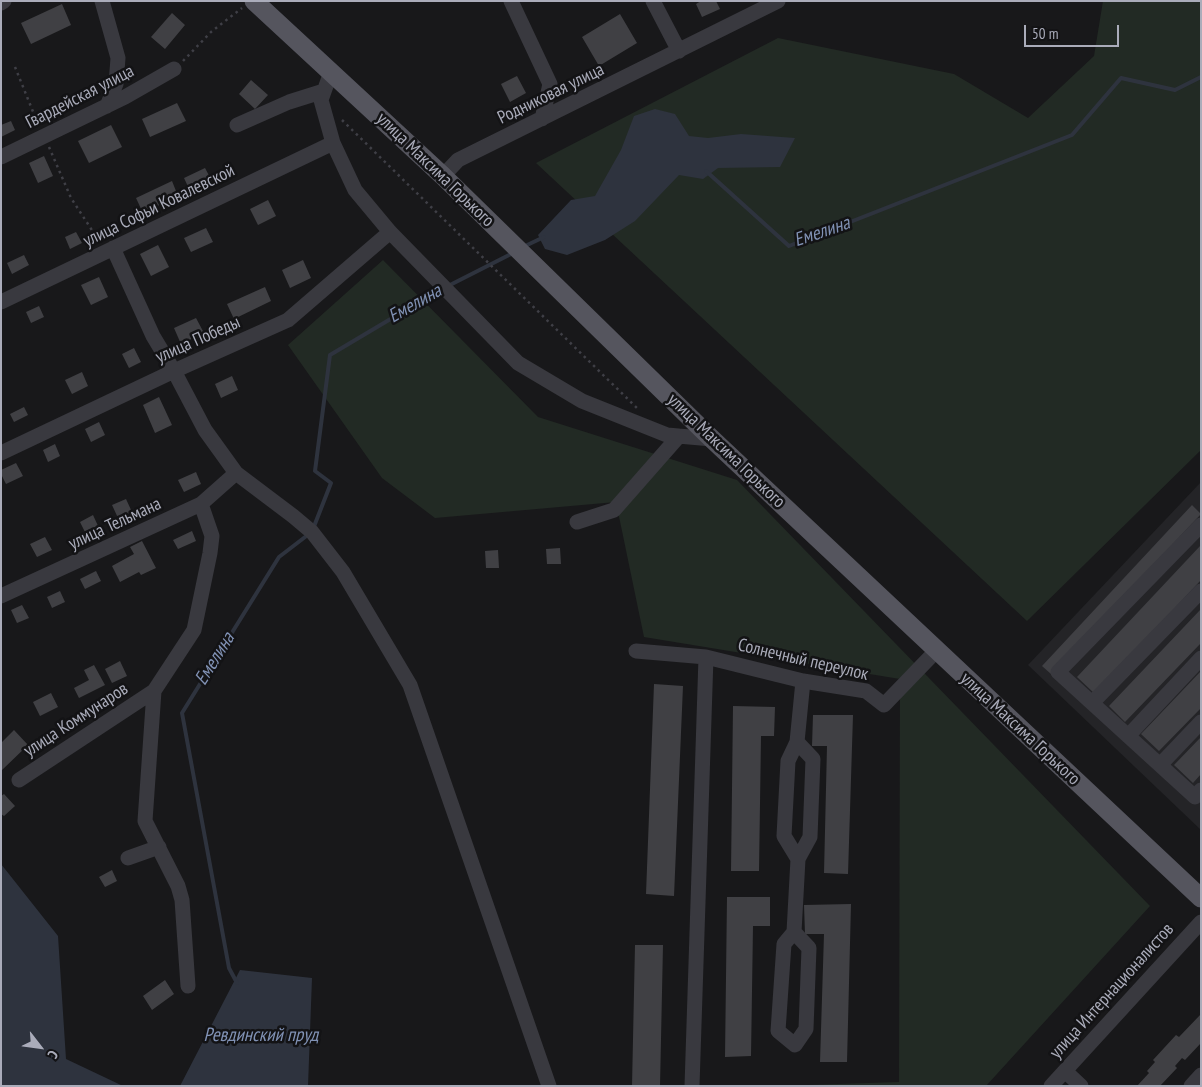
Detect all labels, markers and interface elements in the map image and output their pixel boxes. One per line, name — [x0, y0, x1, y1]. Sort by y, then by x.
scale bar — [1027, 15, 1122, 47]
text: 50 m — [1032, 24, 1058, 43]
street label: Родниковая улица — [494, 59, 608, 129]
street label: Гвардейская улица — [22, 60, 138, 134]
street label: улица Максима Горького — [372, 108, 498, 232]
street label: улица Софьи Ковалевской — [80, 160, 238, 252]
water label: Емелина — [791, 212, 853, 252]
water label: Емелина — [384, 280, 446, 328]
street label: улица Победы — [152, 312, 244, 368]
street label: улица Максима Горького — [663, 389, 789, 513]
street label: улица Тельмана — [65, 493, 165, 555]
water label: Емелина — [190, 629, 240, 689]
street label: Солнечный переулок — [736, 634, 870, 686]
street label: улица Максима Горького — [956, 668, 1084, 790]
street label: улица Коммунаров — [20, 678, 132, 762]
street label: улица Интернационалистов — [1045, 919, 1179, 1063]
north arrow — [15, 1022, 65, 1072]
water label: Ревдинский пруд — [204, 1025, 318, 1047]
text: С — [44, 1047, 62, 1062]

